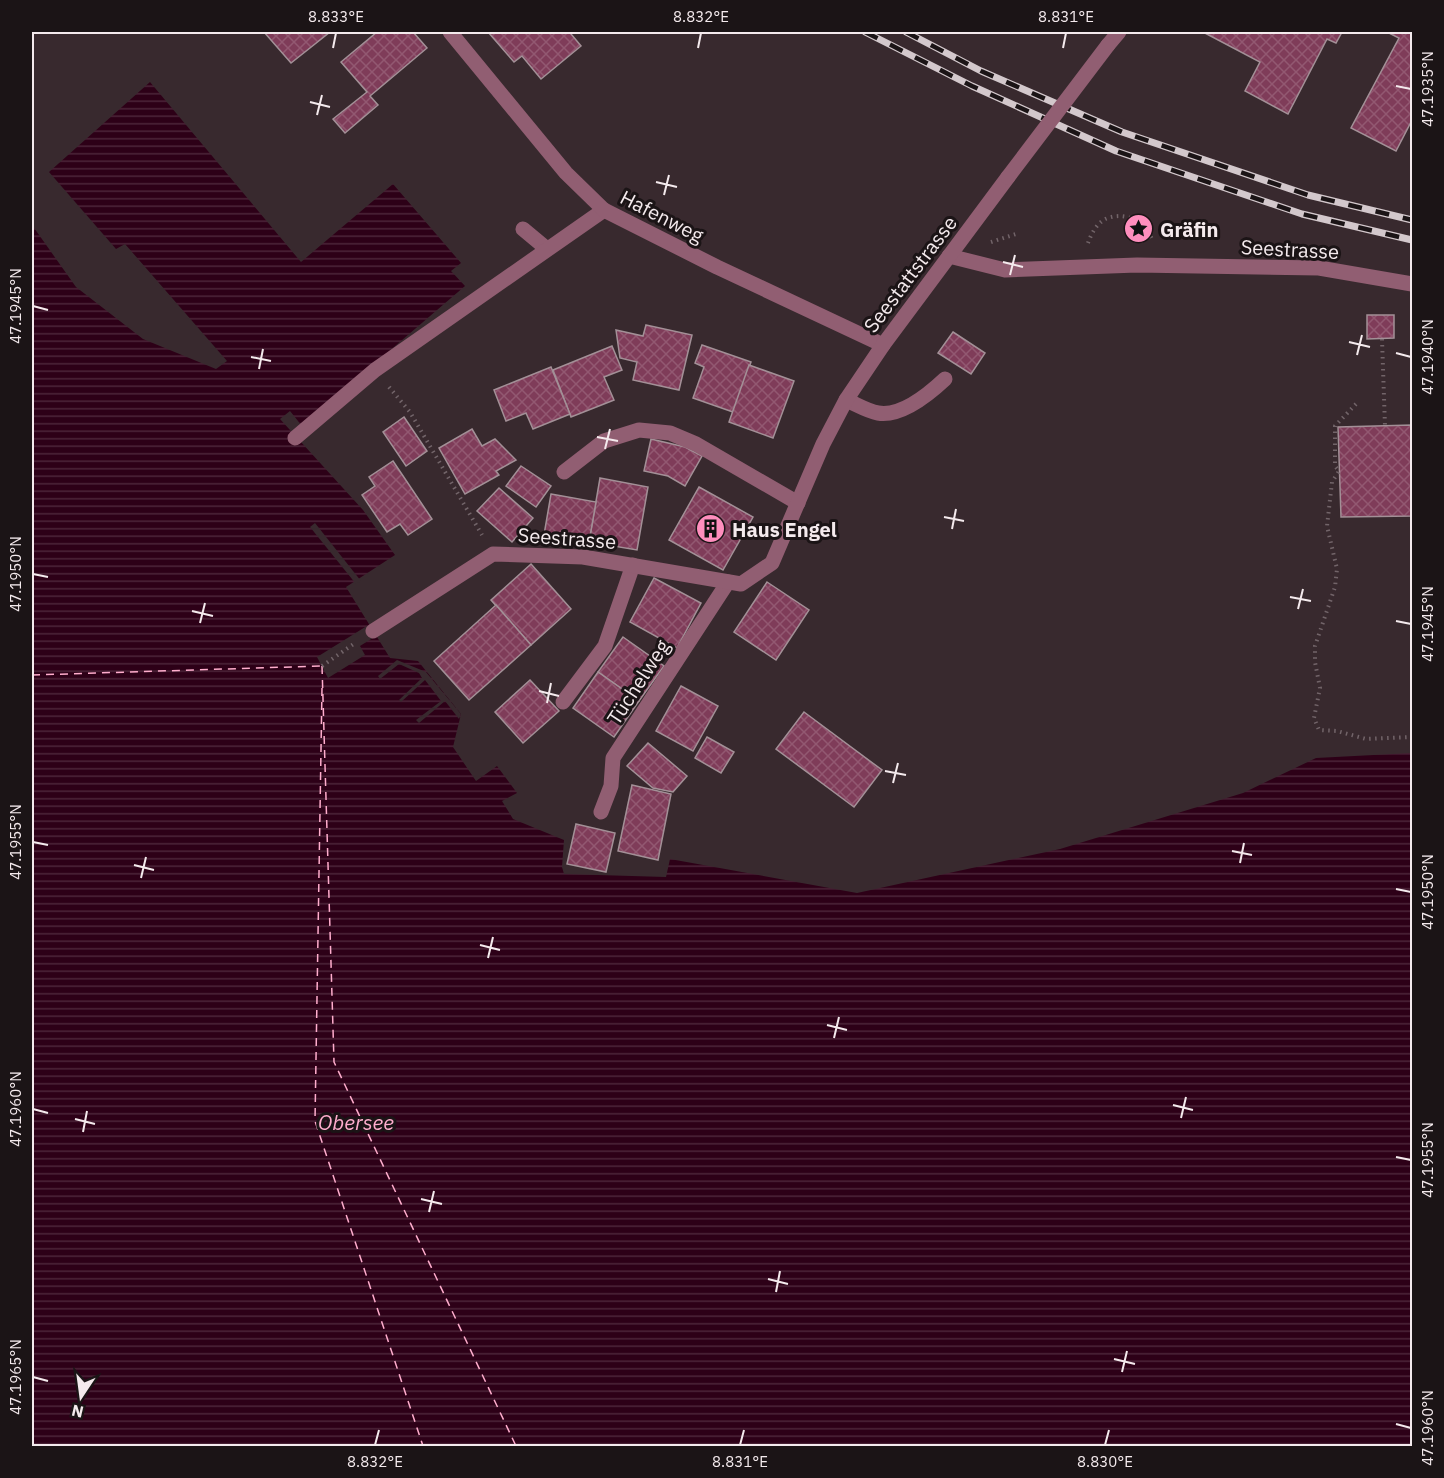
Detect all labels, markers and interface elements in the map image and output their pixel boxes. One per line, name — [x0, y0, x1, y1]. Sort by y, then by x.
text: 8.833°E — [308, 7, 364, 26]
text: 8.832°E — [673, 7, 729, 26]
text: 8.831°E — [1038, 7, 1094, 26]
text: 47.1935°N — [1418, 51, 1437, 127]
street label: Hafenweg — [616, 183, 709, 249]
street label: Seestattstrasse — [857, 210, 963, 338]
place icon: Gräfin — [1123, 213, 1155, 245]
place label: Gräfin — [1160, 216, 1218, 243]
street label: Seestrasse — [1240, 233, 1340, 265]
text: 47.1945°N — [6, 268, 25, 344]
text: 47.1940°N — [1418, 319, 1437, 395]
building icon: Haus Engel — [695, 513, 727, 545]
place label: Haus Engel — [732, 516, 837, 543]
street label: Seestrasse — [517, 521, 617, 555]
text: 47.1950°N — [6, 536, 25, 612]
text: 47.1945°N — [1418, 586, 1437, 662]
street label: Tüchelweg — [600, 634, 676, 730]
text: 47.1955°N — [6, 804, 25, 880]
text: 47.1950°N — [1418, 854, 1437, 930]
text: 47.1960°N — [6, 1071, 25, 1147]
water label: Obersee — [318, 1108, 394, 1136]
text: 47.1955°N — [1418, 1122, 1437, 1198]
text: 47.1965°N — [6, 1339, 25, 1415]
north arrow — [51, 1367, 111, 1427]
text: 47.1960°N — [1418, 1390, 1437, 1466]
text: N — [70, 1401, 86, 1423]
text: 8.832°E — [347, 1452, 403, 1471]
text: 8.831°E — [712, 1452, 768, 1471]
text: 8.830°E — [1077, 1452, 1133, 1471]

